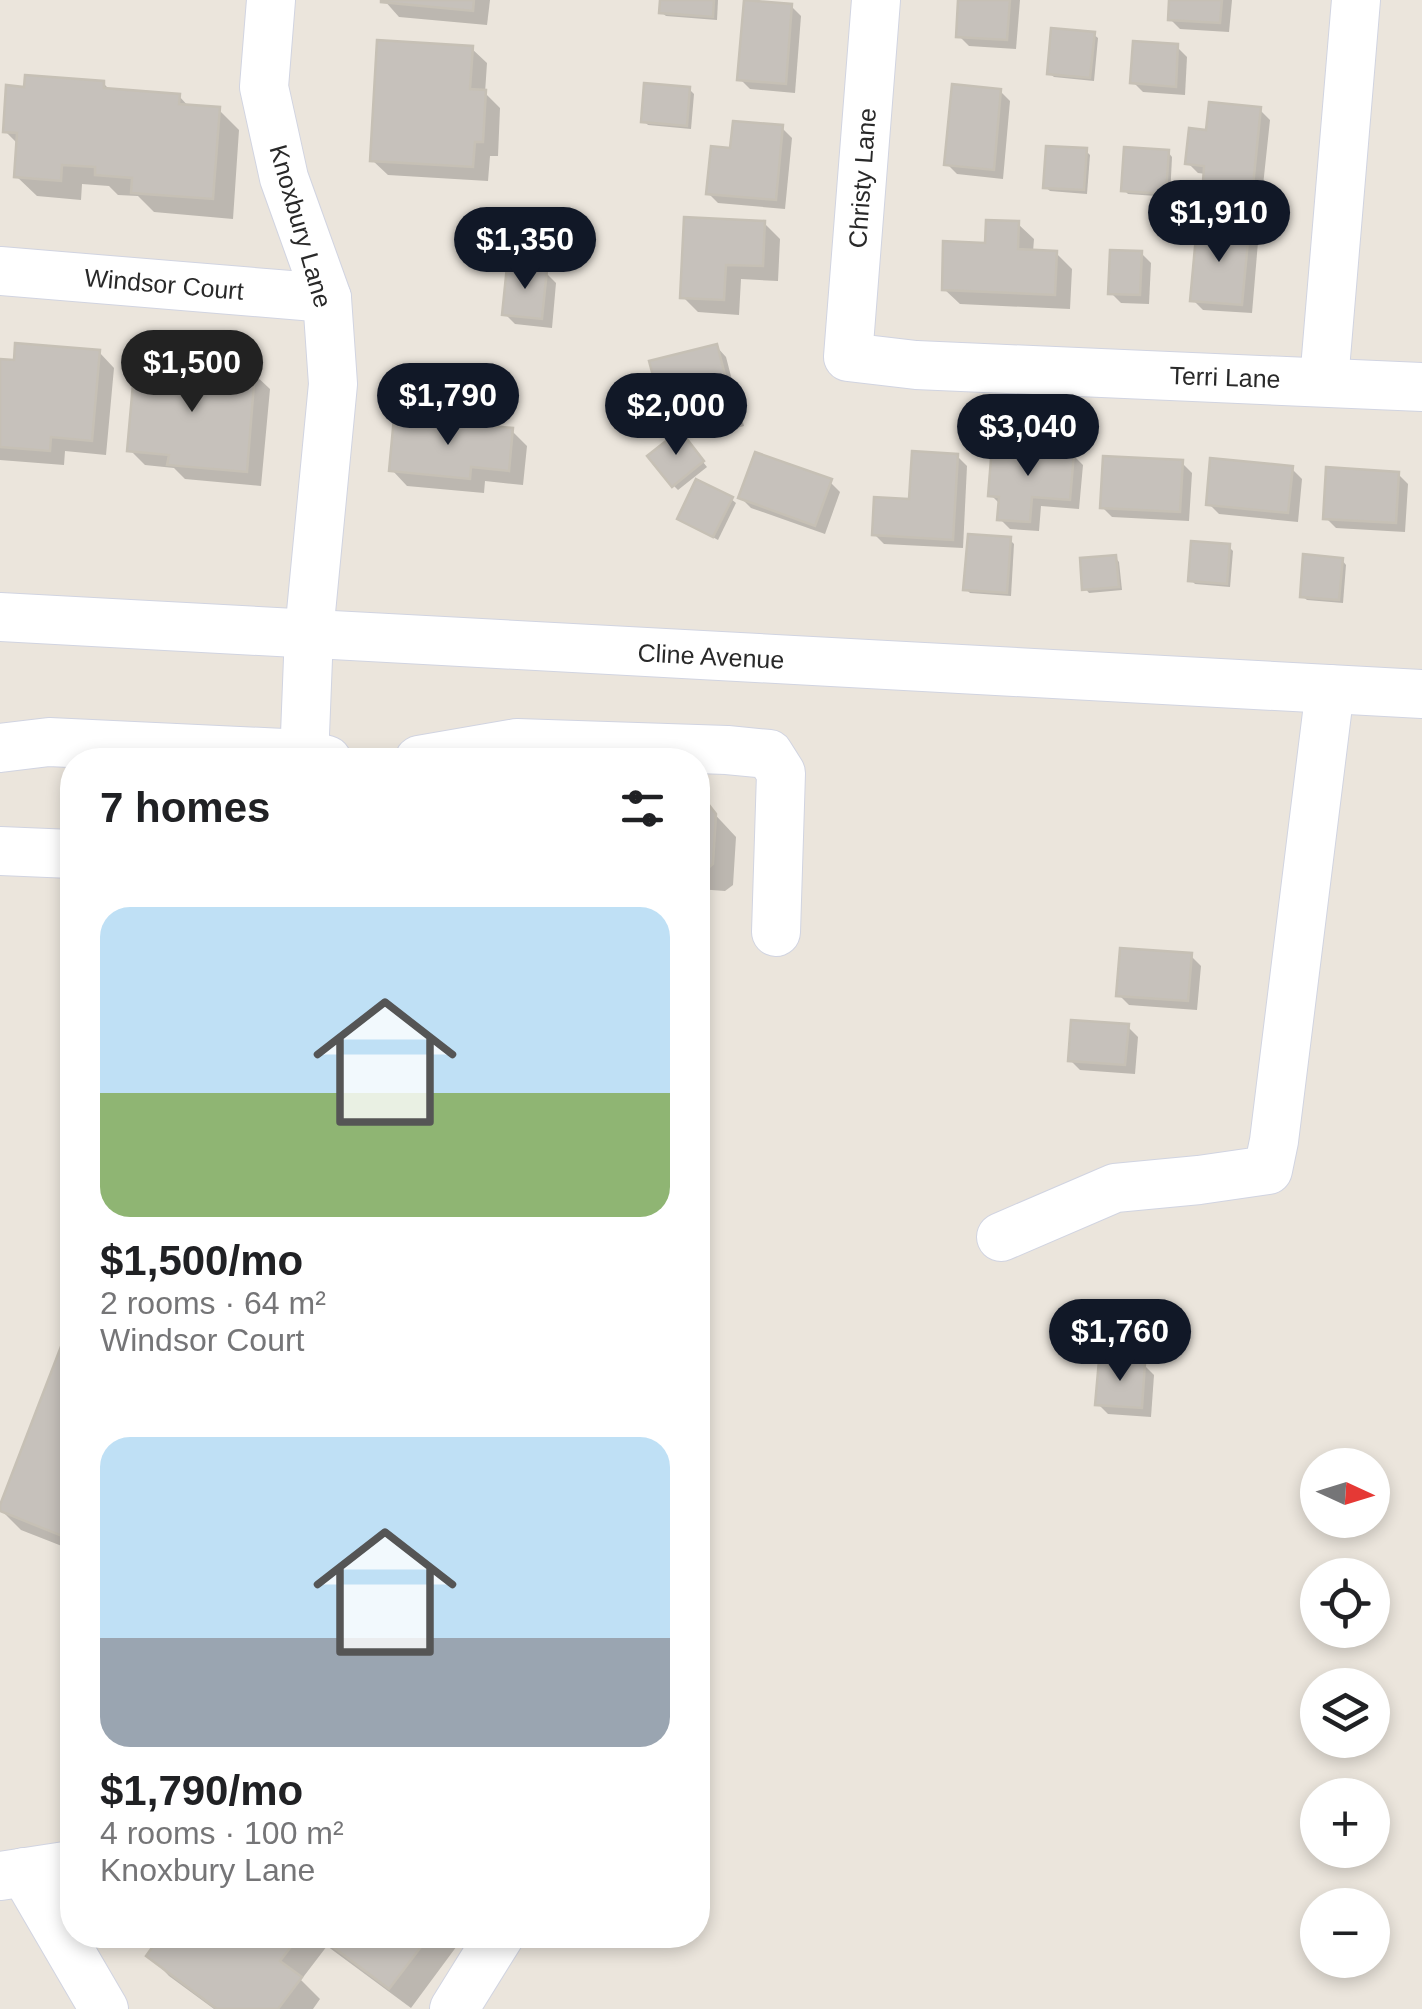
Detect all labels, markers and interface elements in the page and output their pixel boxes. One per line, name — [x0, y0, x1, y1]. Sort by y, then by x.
street label: Christy Lane — [843, 107, 881, 249]
street label: Knoxbury Lane — [264, 141, 338, 311]
pin: $1,910 — [1138, 180, 1300, 265]
text: $1,910 — [1170, 194, 1268, 230]
pin: $1,350 — [444, 207, 606, 292]
text: $1,350 — [476, 221, 574, 257]
street label: Windsor Court — [83, 263, 245, 305]
pin: $1,500 — [111, 330, 273, 415]
text: $1,500 — [143, 344, 241, 380]
street label: Terri Lane — [1169, 361, 1281, 393]
pin: $1,790 — [367, 363, 529, 448]
pin: $2,000 — [595, 373, 757, 458]
text: $1,790 — [399, 377, 497, 413]
text: $2,000 — [627, 387, 725, 423]
pin: $3,040 — [947, 394, 1109, 479]
text: $3,040 — [979, 408, 1077, 444]
street label: Cline Avenue — [637, 638, 785, 674]
icon: filters — [615, 781, 670, 836]
text: 7 homes — [100, 784, 270, 831]
icon: home — [295, 972, 475, 1152]
text: $1,500/mo — [100, 1237, 303, 1284]
text: 2 rooms · 64 m² — [100, 1285, 326, 1321]
pin: $1,760 — [1039, 1299, 1201, 1384]
text: $1,760 — [1071, 1313, 1169, 1349]
text: Windsor Court — [100, 1322, 305, 1358]
north arrow — [1300, 1448, 1390, 1538]
map controls — [1300, 1448, 1390, 1978]
icon: home — [295, 1502, 475, 1682]
button: locate — [1300, 1558, 1390, 1648]
button: layers — [1300, 1668, 1390, 1758]
text: $1,790/mo — [100, 1767, 303, 1814]
button: + — [1300, 1778, 1390, 1868]
text: 4 rooms · 100 m² — [100, 1815, 344, 1851]
text: Knoxbury Lane — [100, 1852, 315, 1888]
button: − — [1300, 1888, 1390, 1978]

